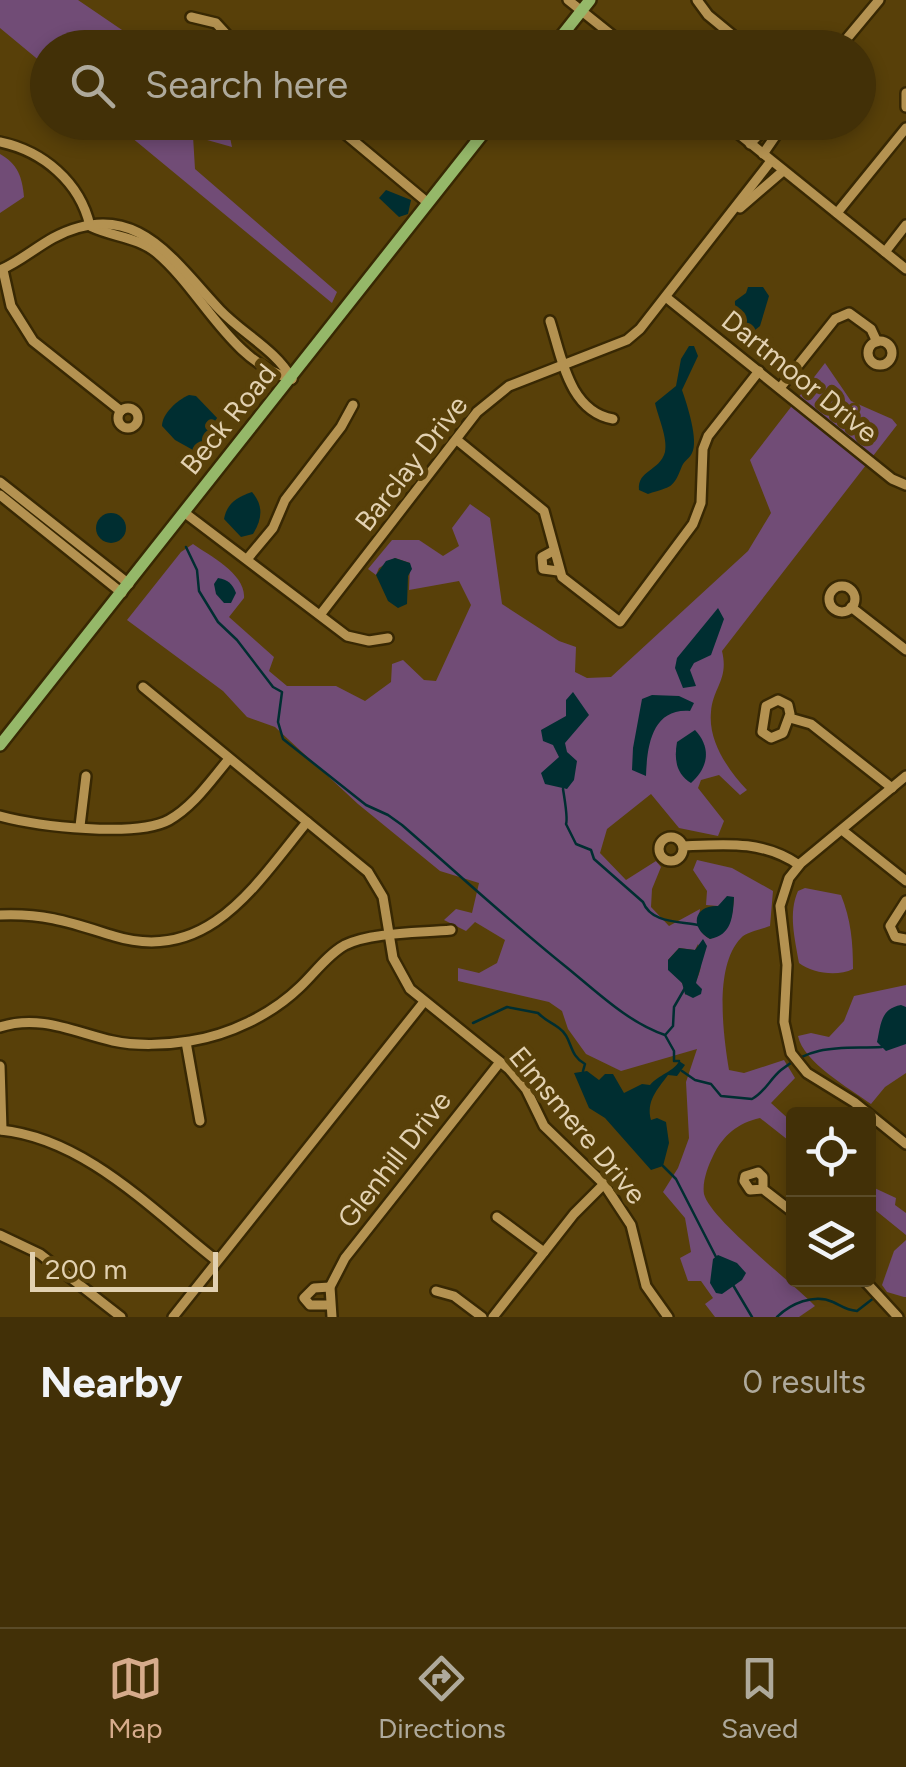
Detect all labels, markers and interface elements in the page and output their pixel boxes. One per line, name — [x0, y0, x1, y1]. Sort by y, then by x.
search box — [30, 30, 876, 140]
icon: search — [65, 58, 120, 113]
text: Search here — [145, 62, 348, 108]
street label: Dartmoor Drive — [715, 303, 885, 449]
street label: Beck Road — [173, 357, 283, 481]
street label: Barclay Drive — [348, 388, 474, 538]
street label: Elmsmere Drive — [502, 1039, 654, 1211]
street label: Glenhill Drive — [330, 1084, 458, 1234]
map controls — [786, 1107, 876, 1287]
button: locate — [786, 1107, 876, 1197]
button: layers — [786, 1197, 876, 1287]
scale bar — [30, 1247, 218, 1292]
text: 200 m — [45, 1252, 127, 1286]
text: Nearby — [40, 1357, 182, 1408]
text: 0 results — [742, 1363, 866, 1401]
tab: Map — [108, 1651, 163, 1745]
tab: Directions — [378, 1651, 506, 1745]
tab: Saved — [721, 1651, 798, 1745]

